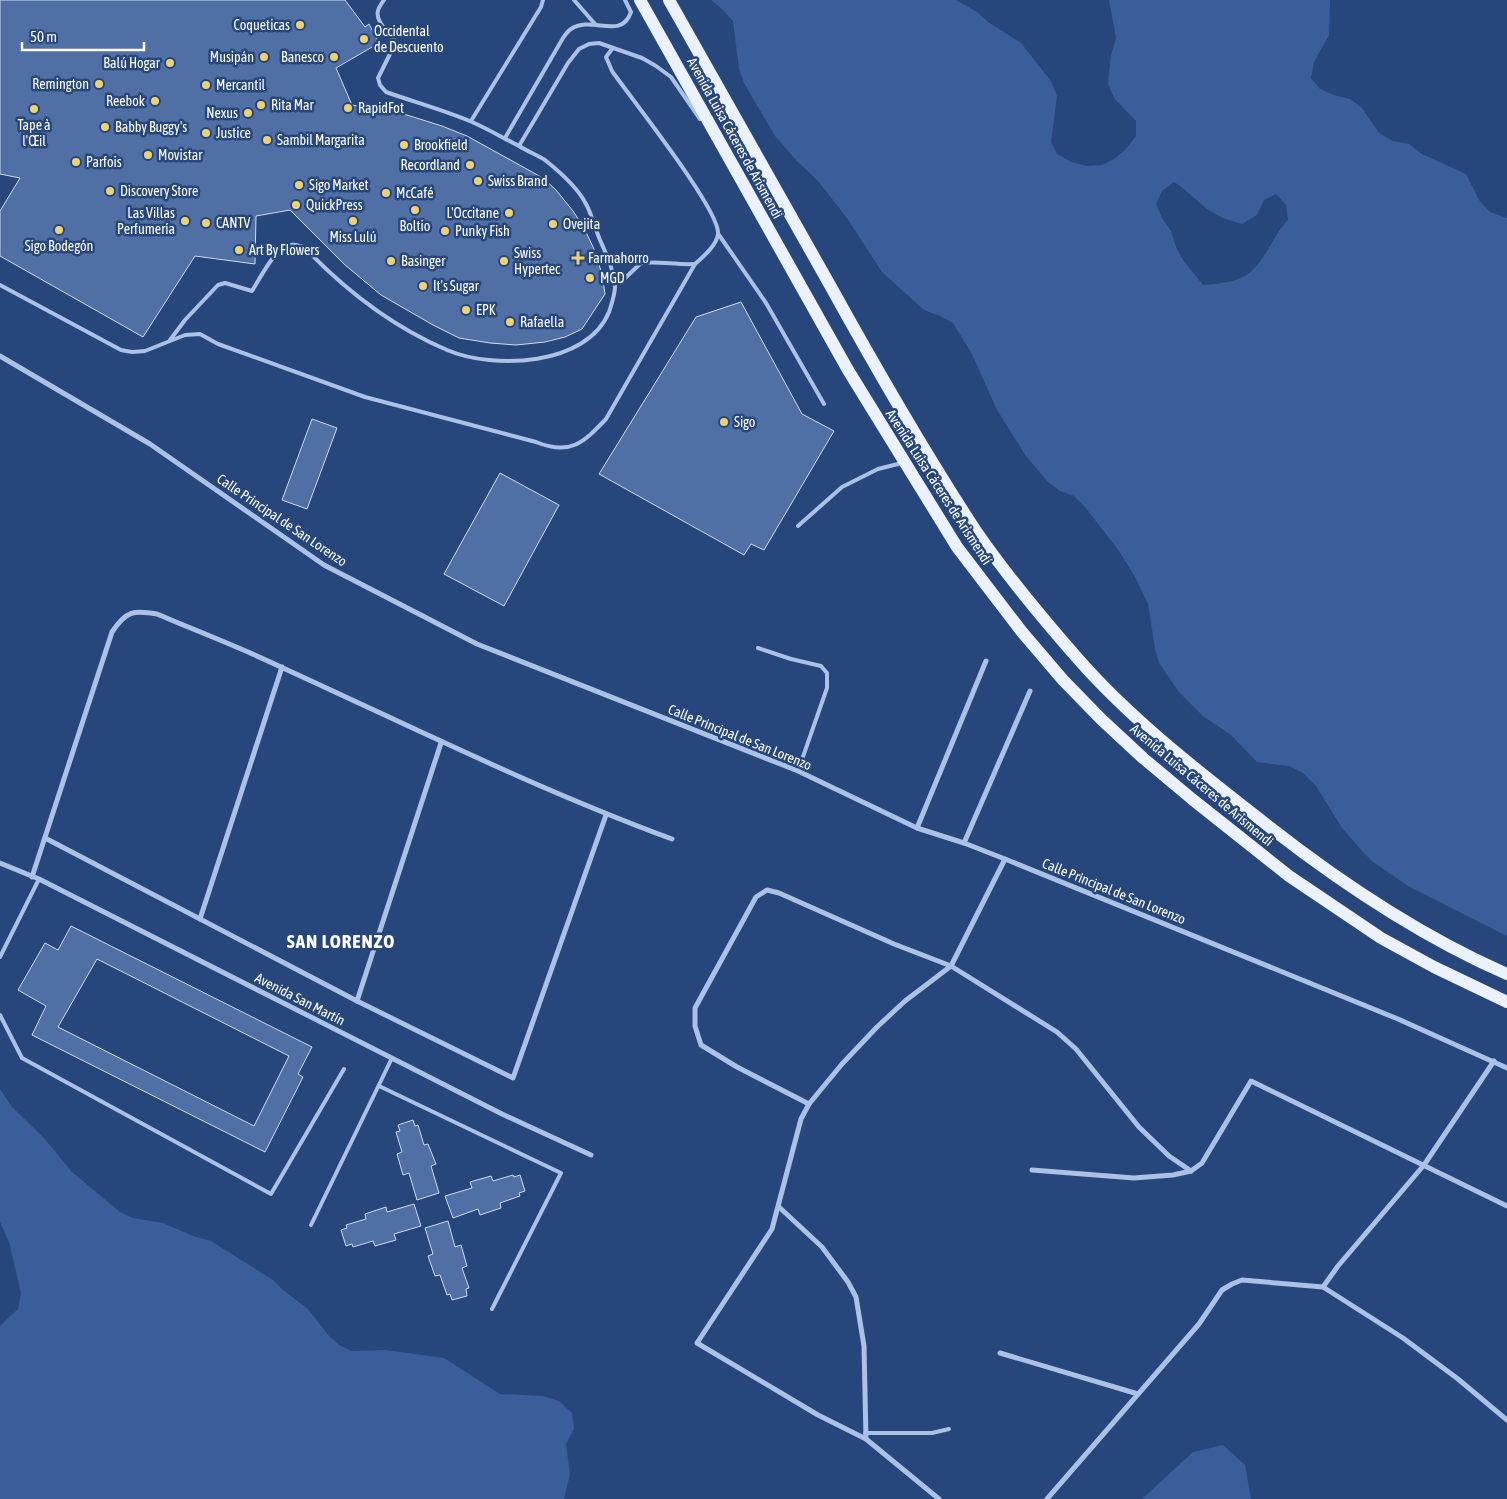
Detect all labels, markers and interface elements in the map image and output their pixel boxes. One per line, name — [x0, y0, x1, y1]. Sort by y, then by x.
place label: Coqueticas — [233, 17, 290, 33]
marker: Coqueticas — [294, 19, 306, 31]
scale bar — [22, 20, 145, 52]
place label: Occidental de Descuento — [374, 23, 444, 55]
text: 50 m — [30, 28, 57, 45]
marker: Occidental de Descuento — [358, 33, 370, 45]
place label: Musipán — [210, 49, 254, 65]
place label: Banesco — [281, 49, 324, 65]
marker: Musipán — [258, 51, 270, 63]
marker: Banesco — [328, 51, 340, 63]
place label: Balú Hogar — [103, 55, 161, 71]
street label: Avenida Luisa Cáceres de Arismendi — [684, 55, 786, 221]
marker: Balú Hogar — [164, 57, 176, 69]
place label: Remington — [32, 76, 89, 92]
place label: Mercantil — [216, 77, 266, 93]
marker: Remington — [93, 78, 105, 90]
marker: Mercantil — [200, 79, 212, 91]
place label: Reebok — [106, 93, 145, 109]
marker: Reebok — [149, 95, 161, 107]
place label: Rita Mar — [271, 97, 315, 113]
marker: Rita Mar — [255, 99, 267, 111]
place label: RapidFot — [358, 100, 404, 116]
marker: RapidFot — [342, 102, 354, 114]
marker: Tape à l'Œil — [28, 103, 40, 115]
place label: Nexus — [206, 105, 238, 121]
marker: Nexus — [242, 107, 254, 119]
place label: Tape à l'Œil — [17, 117, 51, 149]
place label: Babby Buggy's — [115, 119, 187, 135]
marker: Babby Buggy's — [99, 121, 111, 133]
place label: Justice — [216, 125, 251, 141]
marker: Justice — [200, 127, 212, 139]
place label: Sambil Margarita — [277, 132, 365, 148]
marker: Sambil Margarita — [261, 134, 273, 146]
place label: Brookfield — [414, 137, 468, 153]
marker: Brookfield — [398, 139, 410, 151]
place label: Movistar — [158, 147, 203, 163]
marker: Movistar — [142, 149, 154, 161]
place label: Parfois — [86, 154, 122, 170]
marker: Parfois — [70, 156, 82, 168]
place label: Recordland — [401, 157, 460, 173]
marker: Recordland — [464, 159, 476, 171]
place label: Swiss Brand — [488, 173, 548, 189]
marker: Swiss Brand — [472, 175, 484, 187]
place label: Sigo Market — [309, 177, 369, 193]
marker: Sigo Market — [293, 179, 305, 191]
place label: Discovery Store — [120, 183, 198, 199]
marker: Discovery Store — [104, 185, 116, 197]
place label: McCafé — [396, 185, 434, 201]
marker: McCafé — [380, 187, 392, 199]
place label: QuickPress — [306, 197, 363, 213]
marker: QuickPress — [290, 199, 302, 211]
marker: Boltio — [409, 204, 421, 216]
place label: Las Villas Perfumería — [117, 205, 175, 237]
place label: L'Occitane — [447, 205, 499, 221]
marker: L'Occitane — [503, 207, 515, 219]
marker: Las Villas Perfumería — [179, 215, 191, 227]
place label: CANTV — [216, 215, 251, 231]
marker: Miss Lulú — [347, 215, 359, 227]
place label: Ovejita — [563, 216, 600, 232]
marker: CANTV — [200, 217, 212, 229]
place label: Boltio — [400, 218, 430, 234]
marker: Ovejita — [547, 218, 559, 230]
place label: Punky Fish — [455, 223, 510, 239]
marker: Sigo Bodegón — [53, 224, 65, 236]
marker: Punky Fish — [439, 225, 451, 237]
place label: Miss Lulú — [329, 229, 377, 245]
place label: Sigo Bodegón — [25, 238, 93, 254]
place label: Art By Flowers — [249, 242, 319, 258]
marker: Art By Flowers — [233, 244, 245, 256]
place label: Swiss Hypertec — [514, 245, 561, 277]
place label: Farmahorro — [588, 250, 649, 266]
marker: Farmahorro — [572, 252, 584, 264]
place label: Basinger — [401, 253, 446, 269]
marker: Basinger — [385, 255, 397, 267]
marker: Swiss Hypertec — [498, 255, 510, 267]
place label: MGD — [600, 270, 625, 286]
marker: MGD — [584, 272, 596, 284]
place label: It's Sugar — [433, 278, 480, 294]
marker: It's Sugar — [417, 280, 429, 292]
place label: EPK — [476, 302, 496, 318]
marker: EPK — [460, 304, 472, 316]
place label: Rafaella — [520, 314, 564, 330]
marker: Rafaella — [504, 316, 516, 328]
street label: Avenida Luisa Cáceres de Arismendi — [883, 407, 995, 567]
place label: Sigo — [734, 414, 755, 430]
marker: Sigo — [718, 416, 730, 428]
street label: Calle Principal de San Lorenzo — [214, 471, 350, 569]
street label: Calle Principal de San Lorenzo — [666, 701, 814, 773]
street label: Avenida Luisa Cáceres de Arismendi — [1127, 721, 1277, 849]
street label: Calle Principal de San Lorenzo — [1040, 855, 1188, 927]
district label: SAN LORENZO — [287, 930, 395, 952]
street label: Avenida San Martín — [252, 969, 348, 1029]

